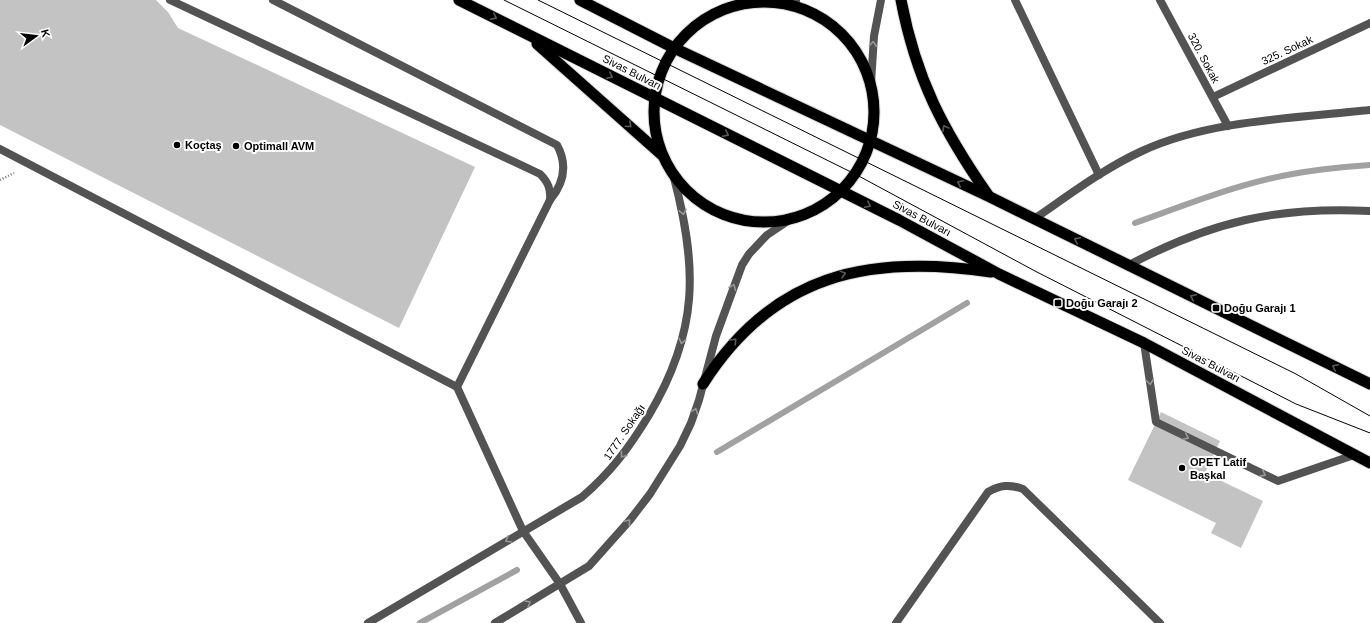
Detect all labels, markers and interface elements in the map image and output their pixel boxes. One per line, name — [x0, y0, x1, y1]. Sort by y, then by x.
one-way arrow — [490, 13, 497, 20]
north arrow — [16, 16, 56, 56]
text: K — [39, 28, 52, 39]
street label: 320. Sokak — [1186, 31, 1222, 86]
street label: 325. Sokak — [1260, 33, 1315, 67]
one-way arrow — [868, 41, 877, 48]
street label: Sivas Bulvarı — [601, 52, 663, 92]
one-way arrow — [606, 71, 614, 79]
one-way arrow — [624, 121, 631, 128]
one-way arrow — [942, 125, 949, 132]
one-way arrow — [722, 129, 730, 137]
place label: Koçtaş — [185, 139, 222, 151]
marker: Koçtaş — [172, 140, 182, 150]
place label: Optimall AVM — [244, 140, 314, 152]
marker: Optimall AVM — [231, 141, 241, 151]
one-way arrow — [957, 180, 964, 188]
street label: Sivas Bulvarı — [891, 198, 953, 238]
one-way arrow — [864, 200, 871, 208]
one-way arrow — [678, 209, 687, 215]
one-way arrow — [1073, 237, 1081, 245]
one-way arrow — [840, 271, 847, 279]
one-way arrow — [728, 284, 736, 291]
one-way arrow — [1190, 294, 1198, 302]
place label: Doğu Garajı 2 — [1066, 297, 1138, 309]
marker: Doğu Garajı 2 — [1053, 298, 1063, 308]
place label: Doğu Garajı 1 — [1224, 302, 1296, 314]
marker: Doğu Garajı 1 — [1211, 303, 1221, 313]
one-way arrow — [679, 337, 687, 344]
one-way arrow — [729, 339, 736, 346]
street label: Sivas Bulvarı — [1180, 344, 1242, 384]
one-way arrow — [1332, 364, 1339, 372]
one-way arrow — [1145, 379, 1154, 385]
street label: 1777. Sokağı — [601, 402, 647, 462]
one-way arrow — [690, 408, 699, 415]
one-way arrow — [1182, 432, 1189, 440]
one-way arrow — [621, 451, 628, 458]
place label: OPET Latif Başkal — [1190, 456, 1247, 481]
marker: OPET Latif Başkal — [1177, 463, 1187, 473]
one-way arrow — [1259, 469, 1267, 477]
one-way arrow — [624, 519, 631, 527]
one-way arrow — [505, 536, 512, 543]
one-way arrow — [524, 601, 531, 608]

